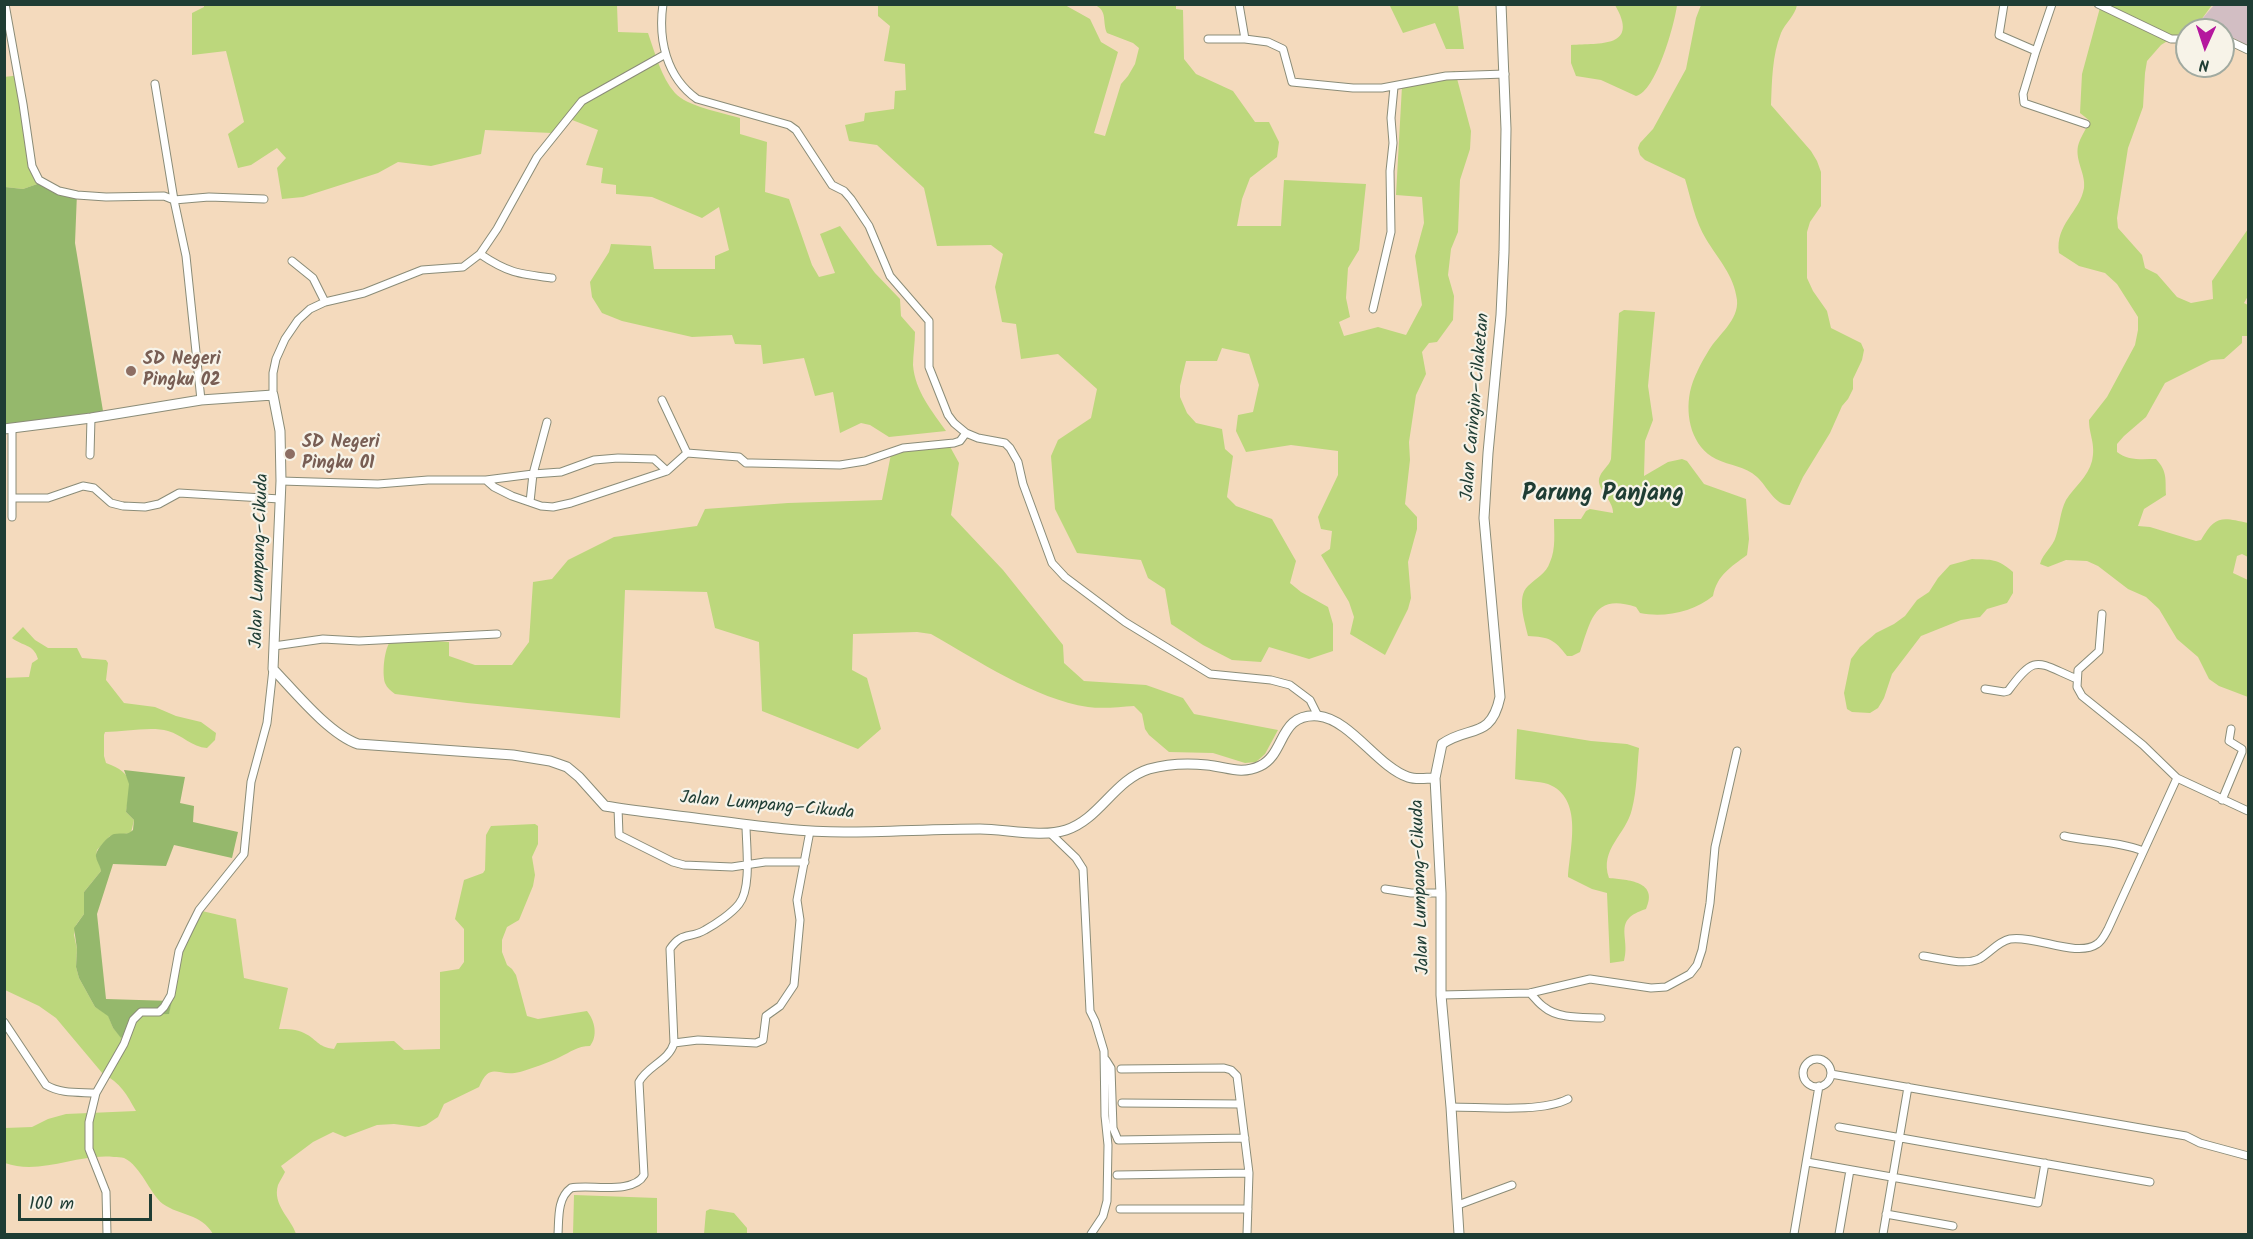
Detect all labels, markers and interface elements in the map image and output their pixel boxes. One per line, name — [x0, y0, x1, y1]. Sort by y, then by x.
north arrow — [2175, 18, 2235, 78]
text: N — [2198, 52, 2210, 77]
street label: Jalan Caringin–Cilaketan — [1458, 312, 1496, 502]
place label: SD Negeri Pingku 02 — [143, 350, 221, 392]
marker: SD Negeri Pingku 02 — [124, 364, 138, 378]
place label: SD Negeri Pingku 01 — [302, 433, 380, 476]
marker: SD Negeri Pingku 01 — [283, 447, 297, 461]
street label: Jalan Lumpang–Cikuda — [247, 473, 275, 649]
district label: Parung Panjang — [1522, 482, 1684, 510]
street label: Jalan Lumpang–Cikuda — [679, 789, 855, 825]
street label: Jalan Lumpang–Cikuda — [1408, 799, 1436, 975]
scale bar — [21, 1182, 154, 1220]
text: 100 m — [29, 1190, 74, 1219]

